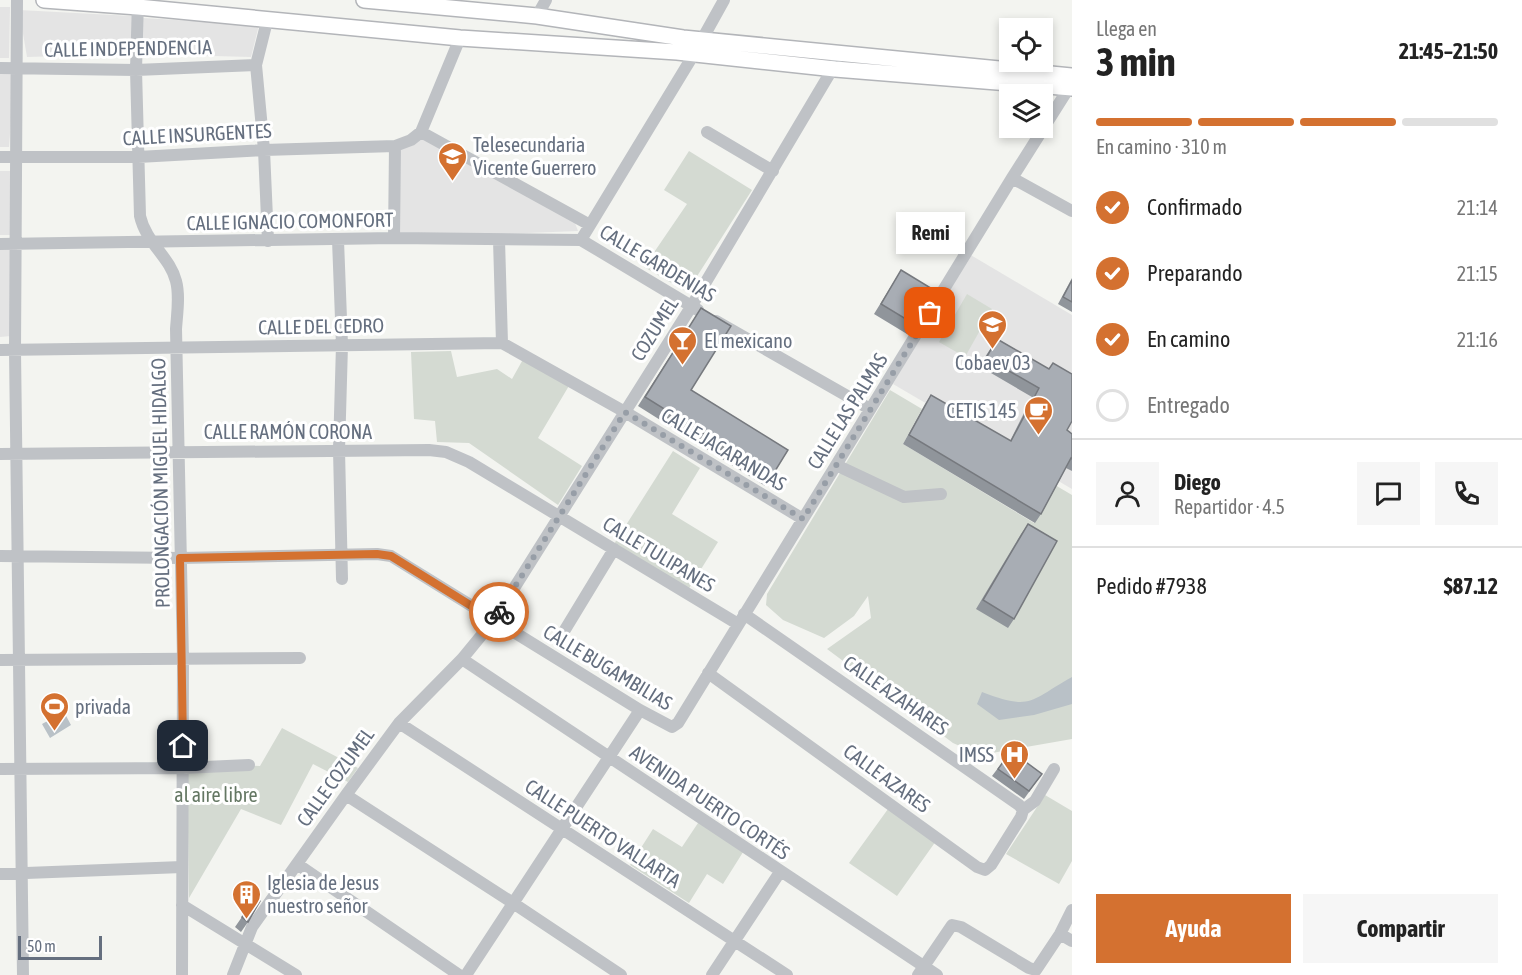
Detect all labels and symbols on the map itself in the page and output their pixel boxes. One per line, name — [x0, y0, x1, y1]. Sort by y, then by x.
street label: CALLE INDEPENDENCIA — [44, 35, 212, 61]
street label: CALLE INSURGENTES — [122, 119, 272, 149]
place label: Telesecundaria Vicente Guerrero — [473, 133, 596, 179]
school or university icon: Telesecundaria Vicente Guerrero — [436, 140, 468, 182]
street label: CALLE IGNACIO COMONFORT — [186, 208, 394, 234]
callout: Remi — [896, 211, 964, 253]
street label: CALLE GARDENIAS — [596, 219, 720, 307]
pin — [904, 287, 955, 338]
street label: COZUMEL — [626, 293, 683, 365]
school or university icon: Cobaev 03 — [977, 308, 1009, 350]
street label: CALLE DEL CEDRO — [258, 313, 384, 339]
bar icon: El mexicano — [667, 324, 699, 366]
place label: El mexicano — [704, 329, 792, 352]
street label: CALLE LAS PALMAS — [802, 349, 892, 473]
place label: Cobaev 03 — [955, 351, 1031, 374]
street label: PROLONGACIÓN MIGUEL HIDALGO — [146, 358, 174, 608]
cafe icon: CETIS 145 — [1022, 394, 1054, 436]
place label: CETIS 145 — [946, 399, 1017, 422]
street label: CALLE JACARANDAS — [657, 403, 791, 495]
street label: CALLE RAMÓN CORONA — [204, 420, 372, 443]
street label: CALLE TULIPANES — [599, 512, 719, 596]
courier — [469, 582, 529, 642]
street label: CALLE BUGAMBILIAS — [539, 619, 677, 715]
street label: CALLE AZAHARES — [839, 650, 953, 740]
sports icon: privada — [38, 690, 70, 732]
place label: privada — [75, 695, 131, 718]
pin — [157, 720, 208, 771]
street label: CALLE COZUMEL — [292, 723, 379, 831]
hospital icon: IMSS — [999, 738, 1031, 780]
street label: CALLE AZARES — [839, 739, 935, 817]
street label: AVENIDA PUERTO CORTÉS — [626, 740, 794, 864]
place label: IMSS — [959, 743, 994, 766]
street label: CALLE PUERTO VALLARTA — [521, 774, 685, 892]
park label: al aire libre — [174, 783, 258, 806]
place label: Iglesia de Jesus nuestro señor — [267, 871, 379, 917]
building icon: Iglesia de Jesus nuestro señor — [230, 878, 262, 920]
scale bar — [18, 933, 102, 960]

